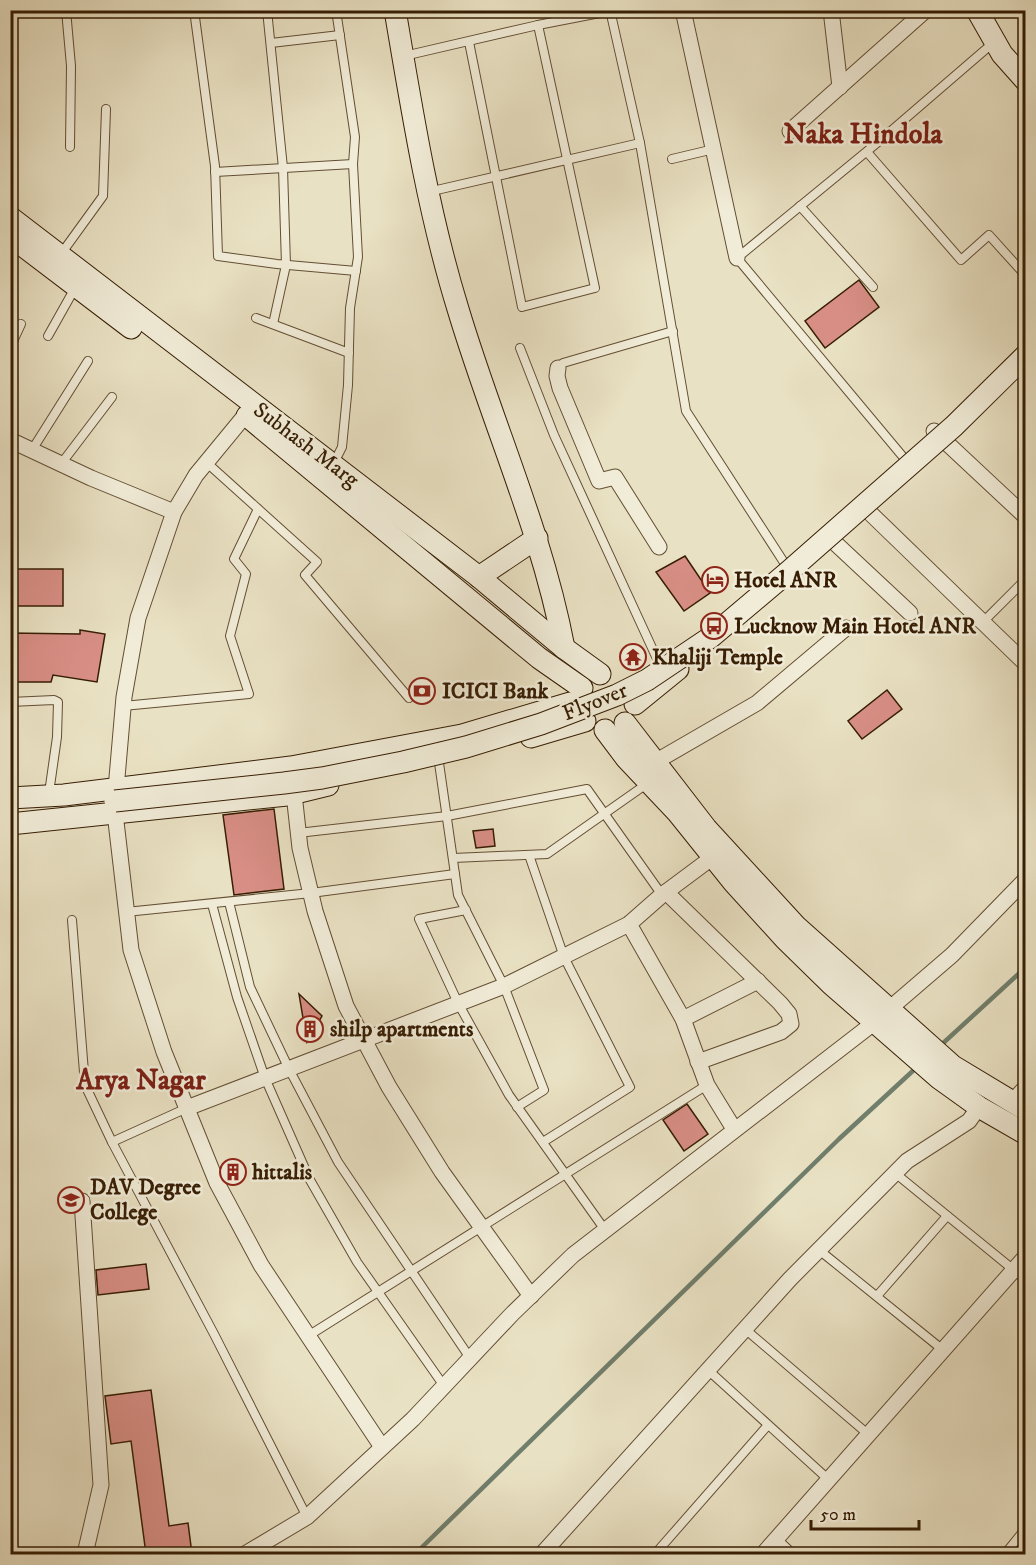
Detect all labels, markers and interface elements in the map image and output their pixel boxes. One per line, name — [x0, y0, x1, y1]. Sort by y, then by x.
district label: Naka Hindola — [783, 117, 944, 152]
street label: Subhash Marg — [248, 397, 364, 494]
hotel icon: Hotel ANR — [700, 565, 730, 595]
place label: Hotel ANR — [734, 567, 837, 594]
bus stop icon: Lucknow Main Hotel ANR — [699, 611, 729, 641]
place label: Lucknow Main Hotel ANR — [734, 613, 976, 640]
temple icon: Khaliji Temple — [618, 642, 648, 672]
place label: Khaliji Temple — [652, 644, 783, 672]
bank icon: ICICI Bank — [407, 676, 437, 706]
street label: Flyover — [559, 676, 632, 727]
place label: ICICI Bank — [442, 678, 550, 705]
building icon: shilp apartments — [295, 1014, 325, 1044]
place label: shilp apartments — [330, 1016, 474, 1043]
district label: Arya Nagar — [75, 1063, 206, 1098]
building icon: hittalis — [218, 1157, 248, 1187]
place label: hittalis — [251, 1159, 313, 1186]
place label: DAV Degree College — [90, 1174, 201, 1226]
school or university icon: DAV Degree College — [56, 1185, 86, 1215]
scale bar — [811, 1493, 919, 1531]
text: 50 m — [820, 1504, 856, 1526]

